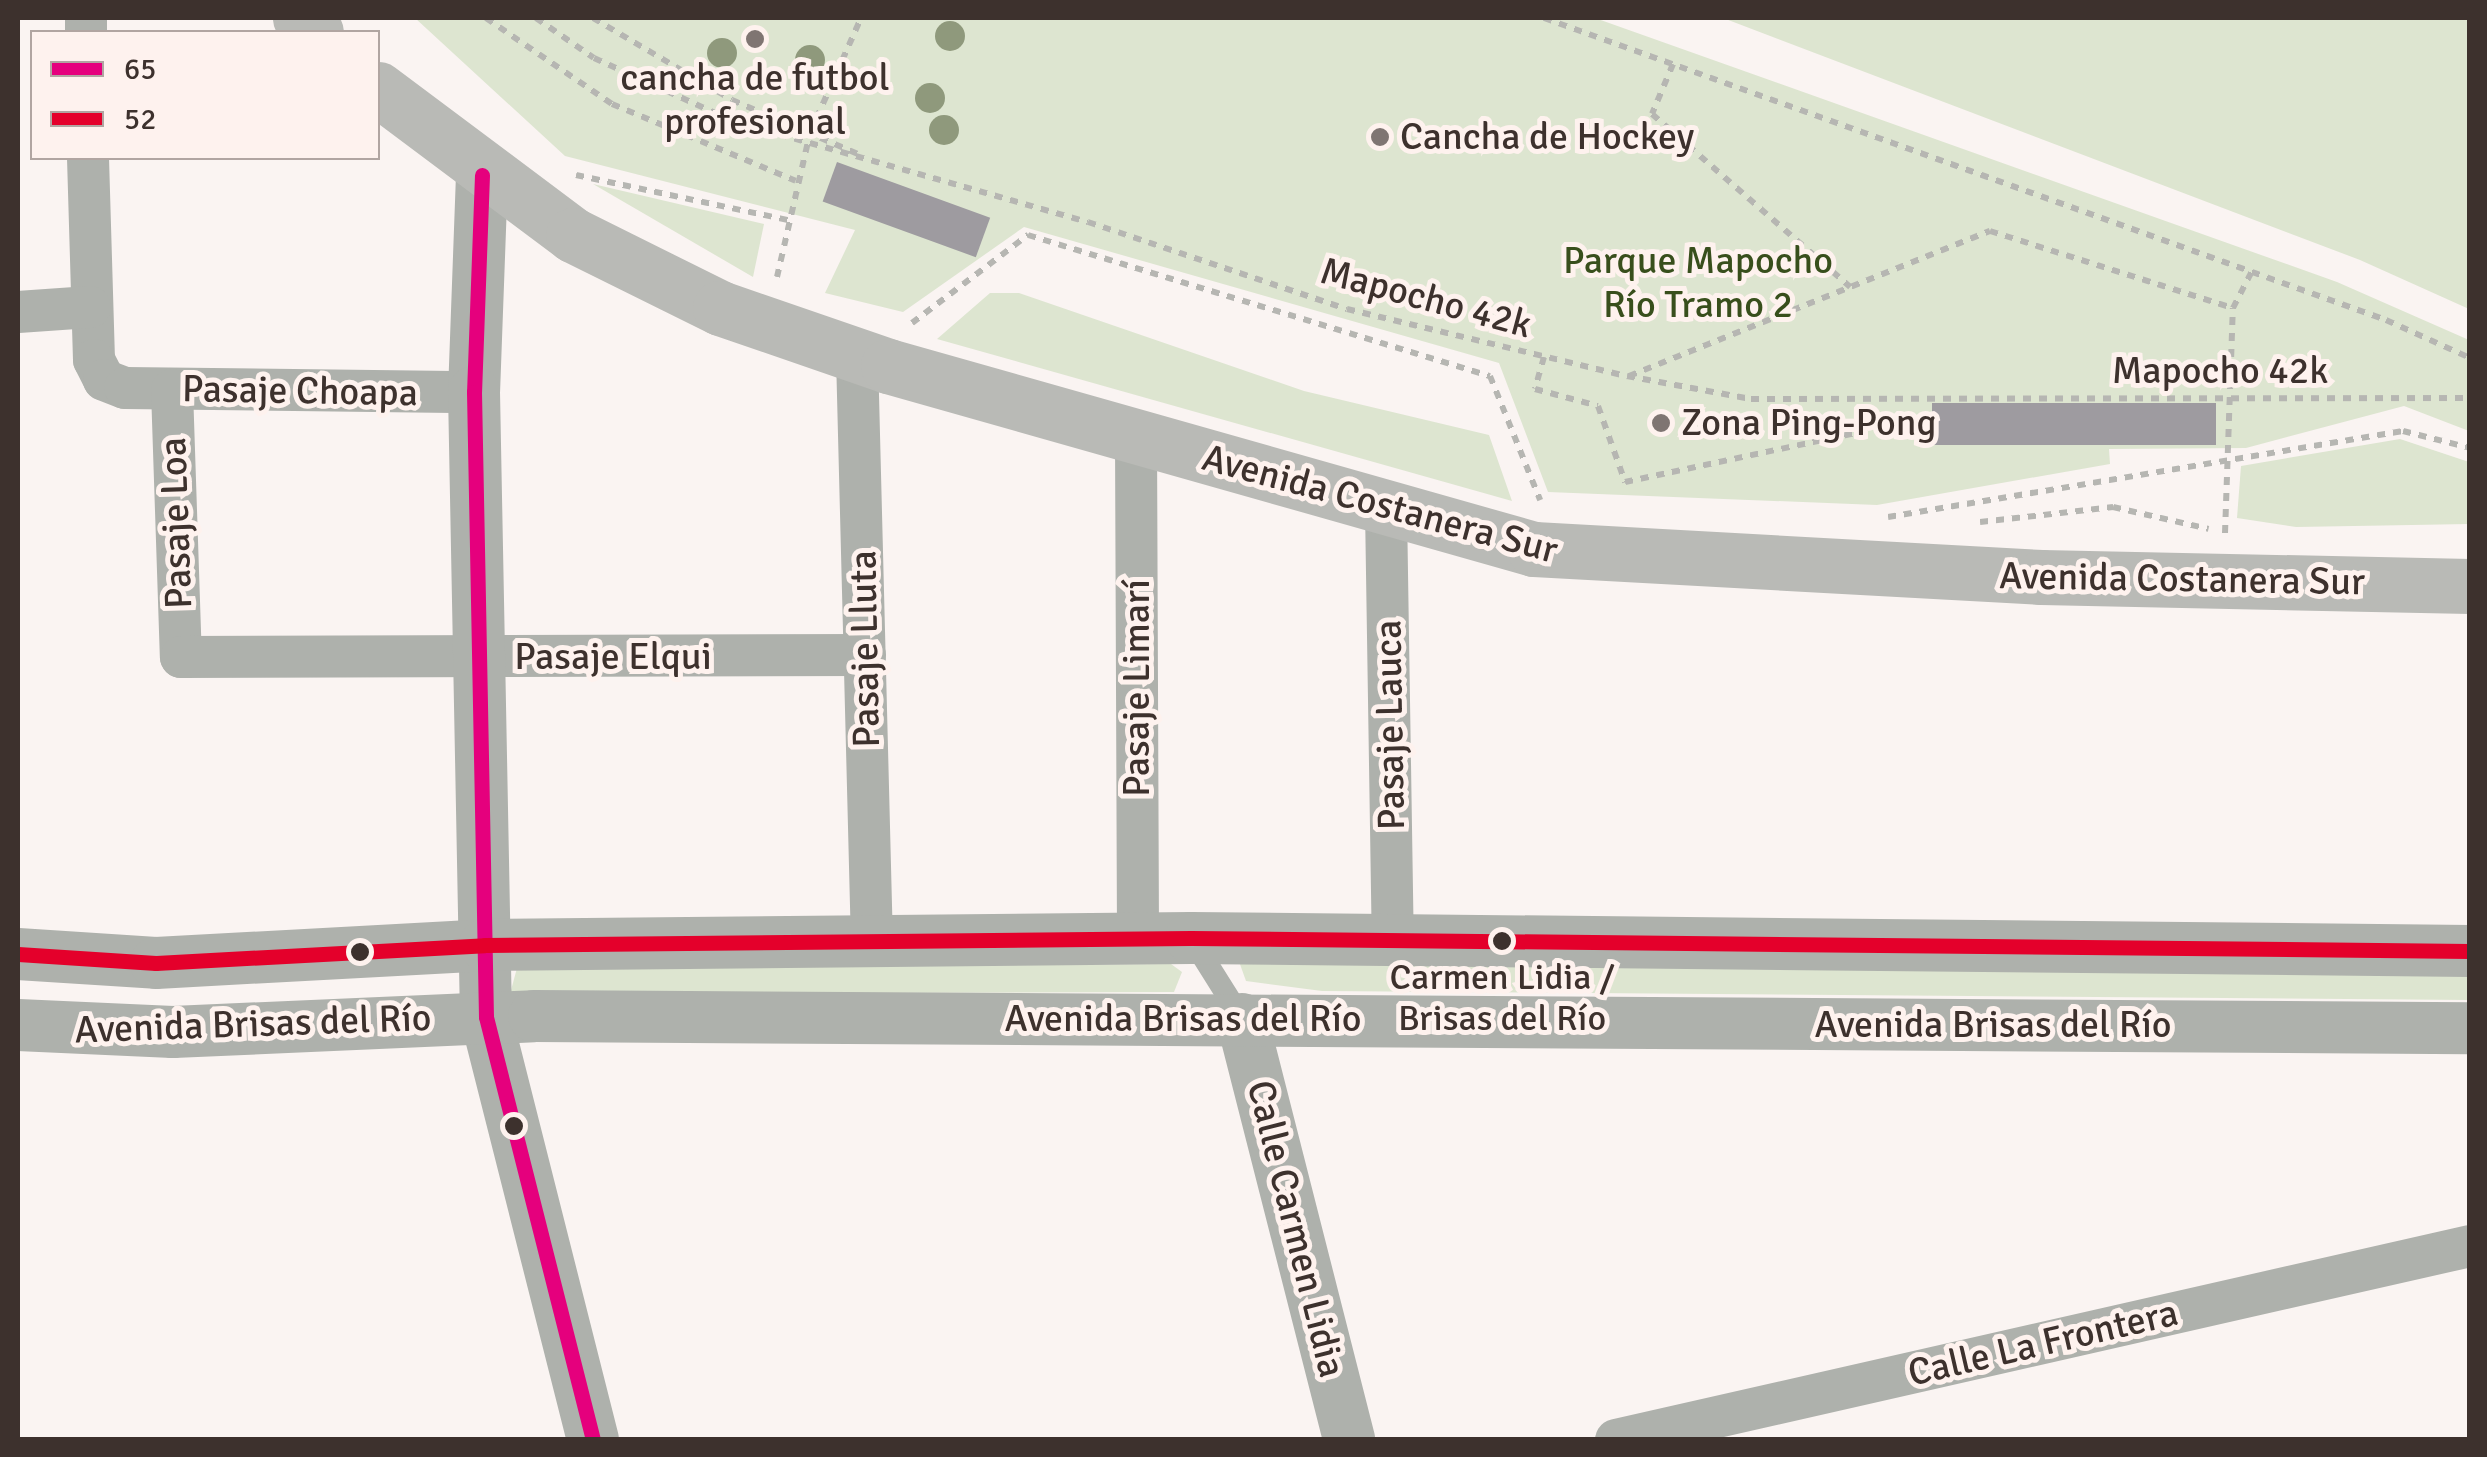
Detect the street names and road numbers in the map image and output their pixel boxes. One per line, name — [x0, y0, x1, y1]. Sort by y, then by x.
street label: Mapocho 42k — [1315, 248, 1537, 348]
street label: Mapocho 42k — [2112, 348, 2328, 394]
street label: Pasaje Choapa — [182, 366, 418, 416]
street label: Avenida Costanera Sur — [1197, 435, 1563, 573]
street label: Pasaje Loa — [150, 436, 202, 610]
street label: Pasaje Lluta — [840, 550, 890, 748]
street label: Avenida Costanera Sur — [1999, 553, 2365, 605]
street label: Pasaje Limarí — [1114, 579, 1160, 797]
street label: Pasaje Lauca — [1365, 619, 1415, 831]
street label: Pasaje Elqui — [514, 634, 712, 680]
street label: Avenida Brisas del Río — [74, 995, 432, 1053]
street label: Avenida Brisas del Río — [1004, 996, 1362, 1042]
street label: Avenida Brisas del Río — [1814, 1002, 2172, 1048]
street label: Calle Carmen Lidia — [1237, 1076, 1355, 1382]
street label: Calle La Frontera — [1904, 1290, 2182, 1396]

